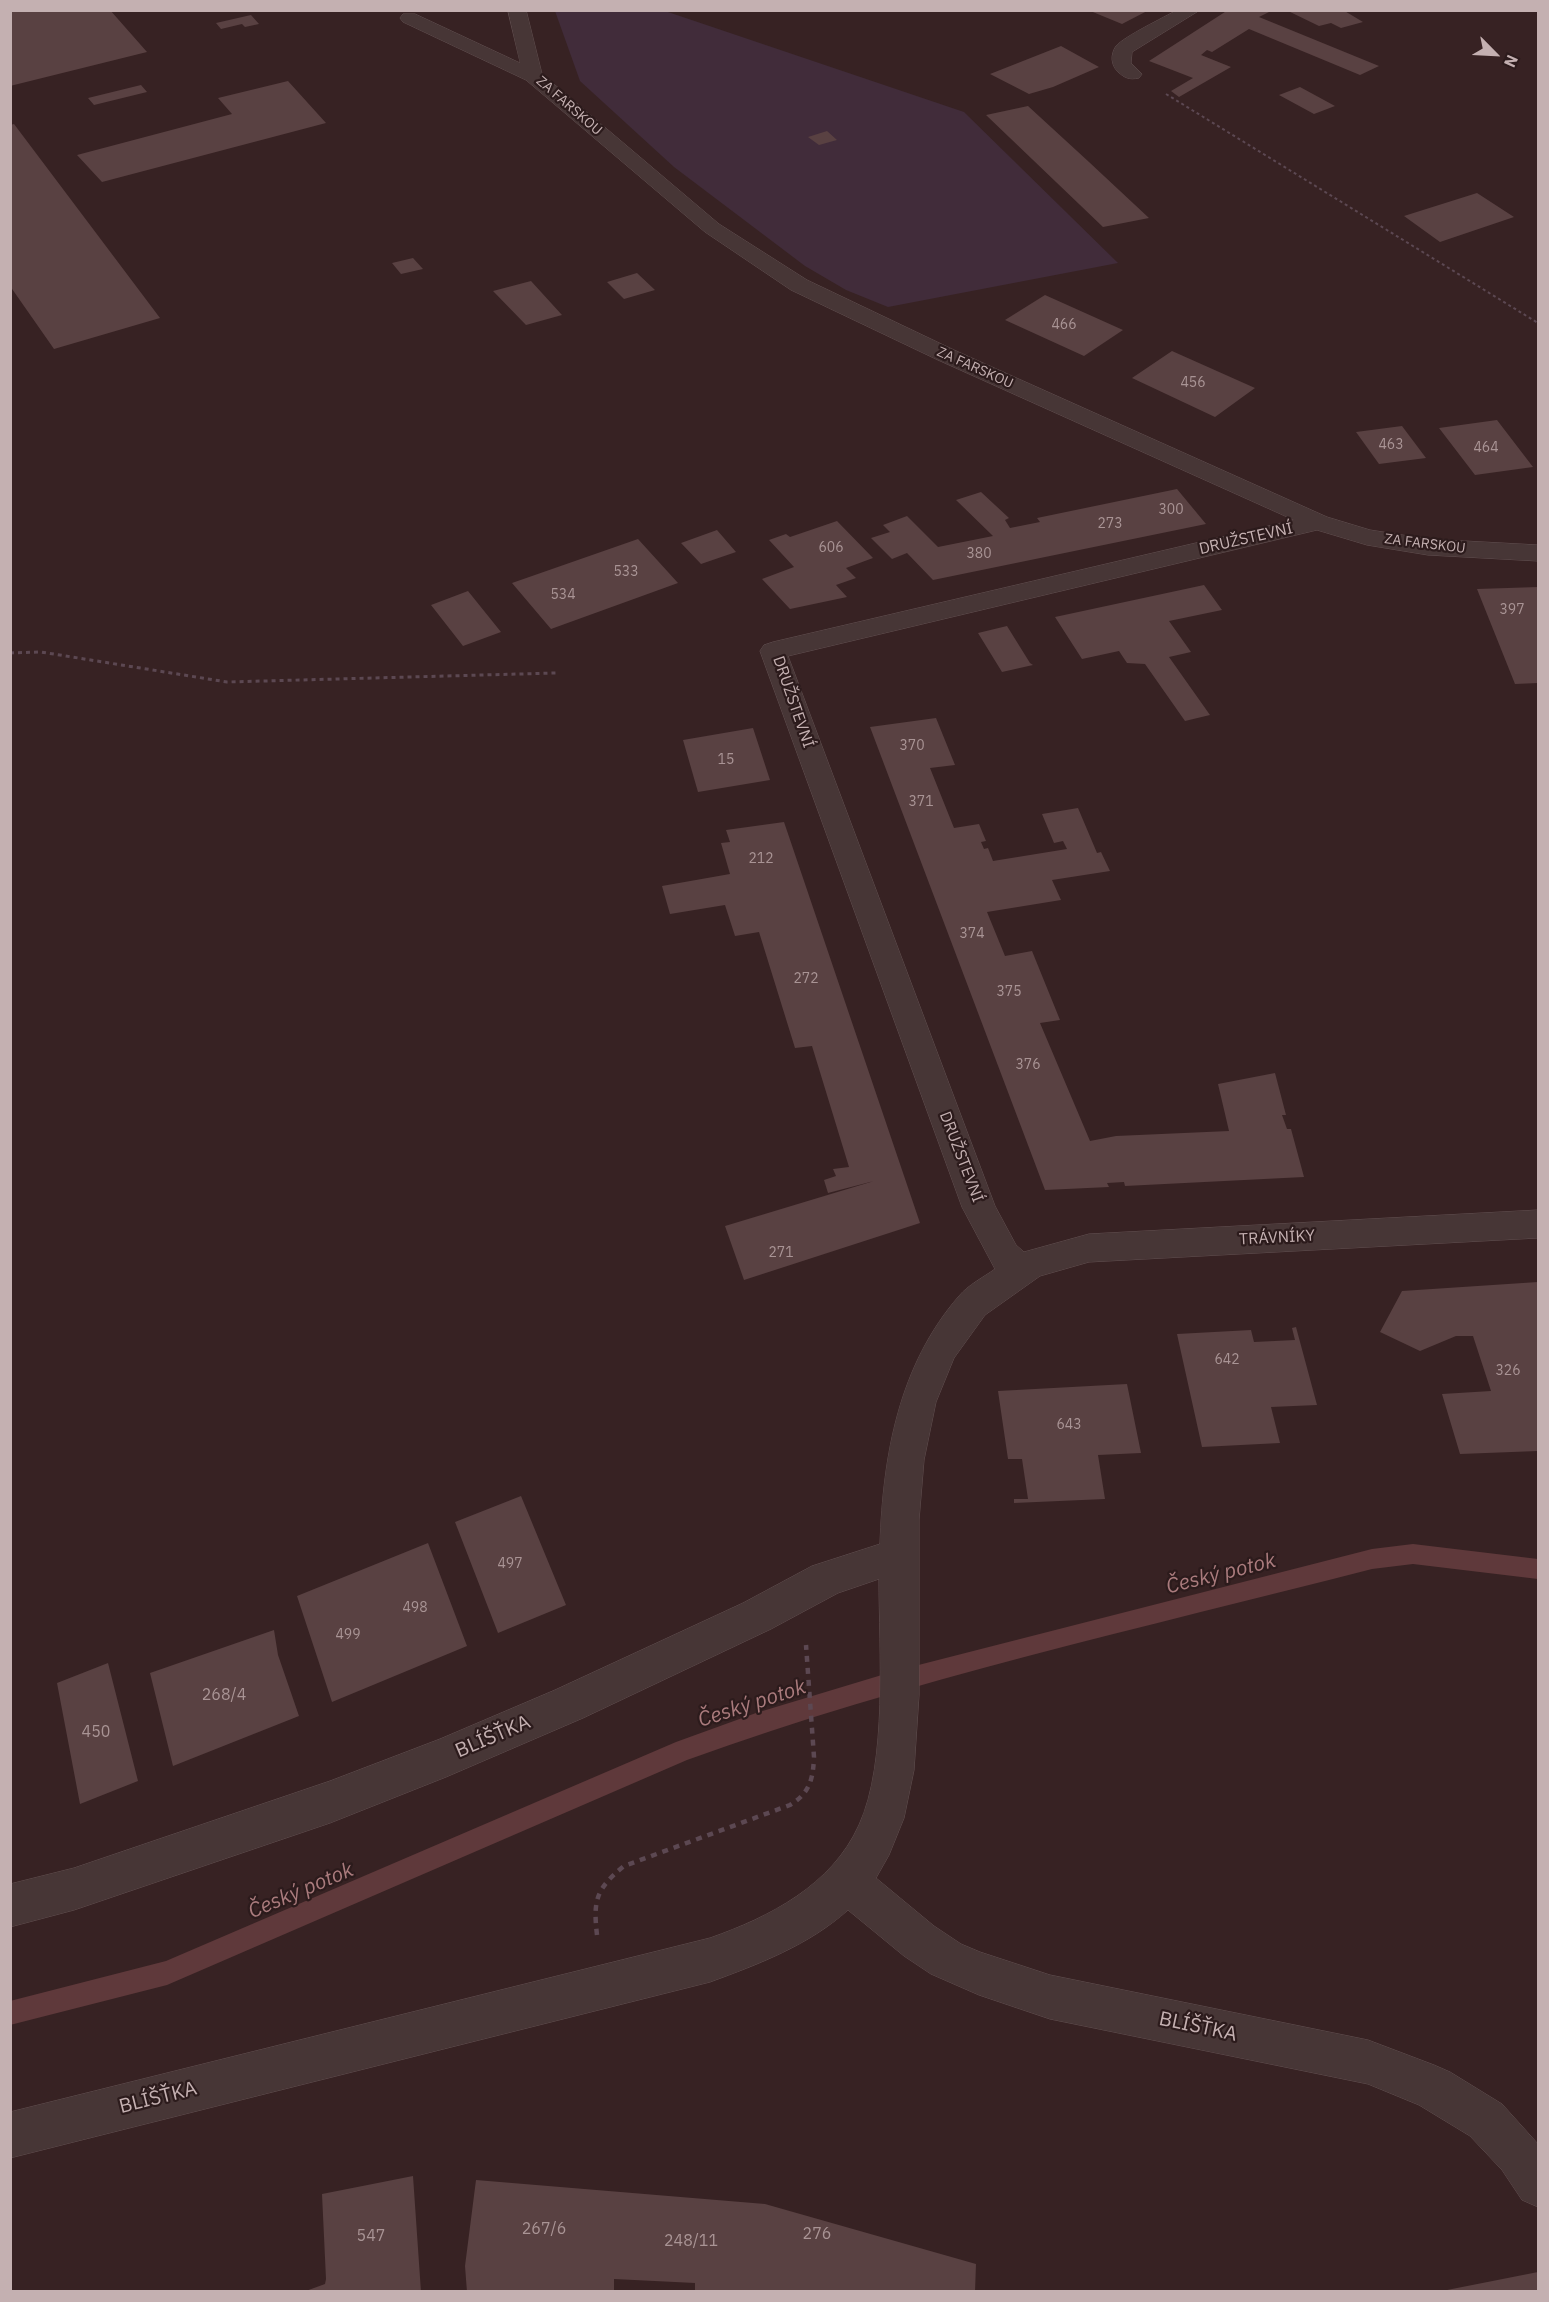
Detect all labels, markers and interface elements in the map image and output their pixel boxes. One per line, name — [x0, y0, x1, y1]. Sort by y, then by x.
north arrow — [1465, 24, 1525, 84]
text: N — [1500, 52, 1523, 71]
street label: ZA FARSKOU — [533, 73, 605, 139]
house number: 466 — [1051, 317, 1077, 333]
street label: ZA FARSKOU — [934, 344, 1016, 392]
house number: 456 — [1180, 375, 1206, 391]
house number: 463 — [1378, 437, 1404, 453]
house number: 464 — [1473, 440, 1499, 456]
house number: 300 — [1158, 502, 1184, 518]
house number: 273 — [1097, 516, 1123, 532]
street label: DRUŽSTEVNÍ — [1197, 519, 1295, 559]
street label: ZA FARSKOU — [1383, 531, 1467, 557]
house number: 606 — [818, 540, 844, 556]
house number: 380 — [966, 546, 992, 562]
house number: 533 — [613, 564, 639, 580]
house number: 534 — [550, 587, 576, 603]
house number: 397 — [1499, 602, 1525, 618]
street label: DRUŽSTEVNÍ — [768, 654, 818, 750]
house number: 370 — [899, 738, 925, 754]
house number: 15 — [718, 752, 734, 768]
house number: 371 — [908, 794, 934, 810]
house number: 212 — [748, 851, 774, 867]
house number: 374 — [959, 926, 985, 942]
house number: 272 — [793, 971, 819, 987]
house number: 375 — [996, 984, 1022, 1000]
house number: 376 — [1015, 1057, 1041, 1073]
street label: DRUŽSTEVNÍ — [935, 1109, 987, 1205]
street label: TRÁVNÍKY — [1239, 1226, 1315, 1250]
house number: 271 — [768, 1245, 794, 1261]
house number: 642 — [1214, 1352, 1240, 1368]
house number: 326 — [1495, 1363, 1521, 1379]
house number: 643 — [1056, 1417, 1082, 1433]
water label: Český potok — [1164, 1548, 1278, 1600]
house number: 497 — [497, 1556, 523, 1572]
house number: 498 — [402, 1600, 428, 1616]
house number: 499 — [335, 1627, 361, 1643]
water label: Český potok — [695, 1675, 809, 1733]
house number: 268/4 — [202, 1685, 246, 1705]
street label: BLÍŠŤKA — [452, 1710, 534, 1764]
house number: 450 — [82, 1722, 110, 1742]
water label: Český potok — [245, 1858, 357, 1924]
street label: BLÍŠŤKA — [1157, 2007, 1239, 2047]
street label: BLÍŠŤKA — [117, 2077, 199, 2119]
house number: 267/6 — [522, 2219, 566, 2239]
house number: 276 — [803, 2224, 831, 2244]
house number: 547 — [357, 2226, 385, 2246]
house number: 248/11 — [664, 2231, 718, 2251]

